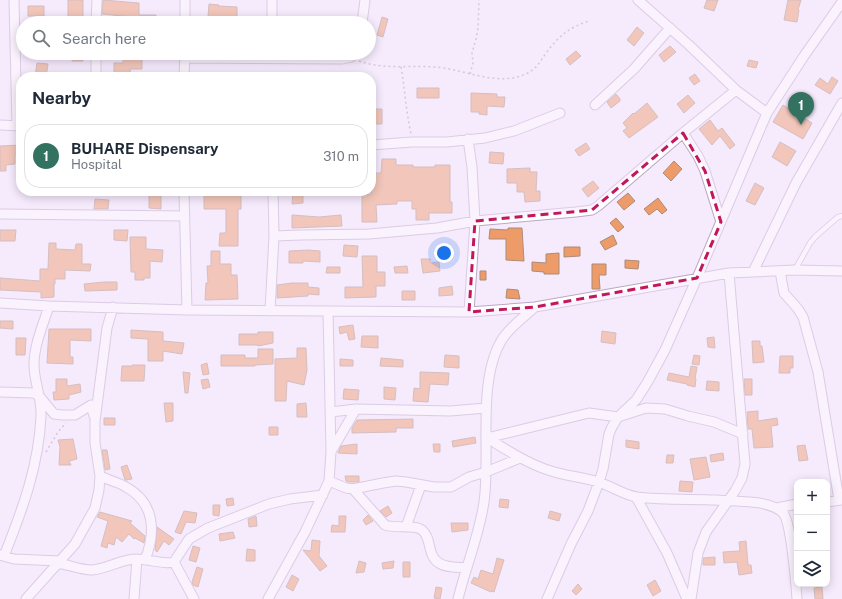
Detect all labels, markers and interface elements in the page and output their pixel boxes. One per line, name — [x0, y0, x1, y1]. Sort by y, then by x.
search box — [16, 16, 376, 60]
icon: search — [30, 27, 52, 49]
text: Search here — [62, 30, 146, 47]
text: Nearby — [32, 88, 91, 108]
pin: 1 — [788, 92, 814, 125]
text: BUHARE Dispensary — [71, 140, 218, 157]
text: 1 — [43, 149, 49, 164]
text: 310 m — [323, 149, 359, 164]
text: Hospital — [71, 157, 122, 172]
your location — [434, 243, 454, 263]
map controls — [794, 479, 830, 587]
button: + — [794, 479, 830, 515]
button: − — [794, 515, 830, 551]
button: layers — [794, 551, 830, 587]

